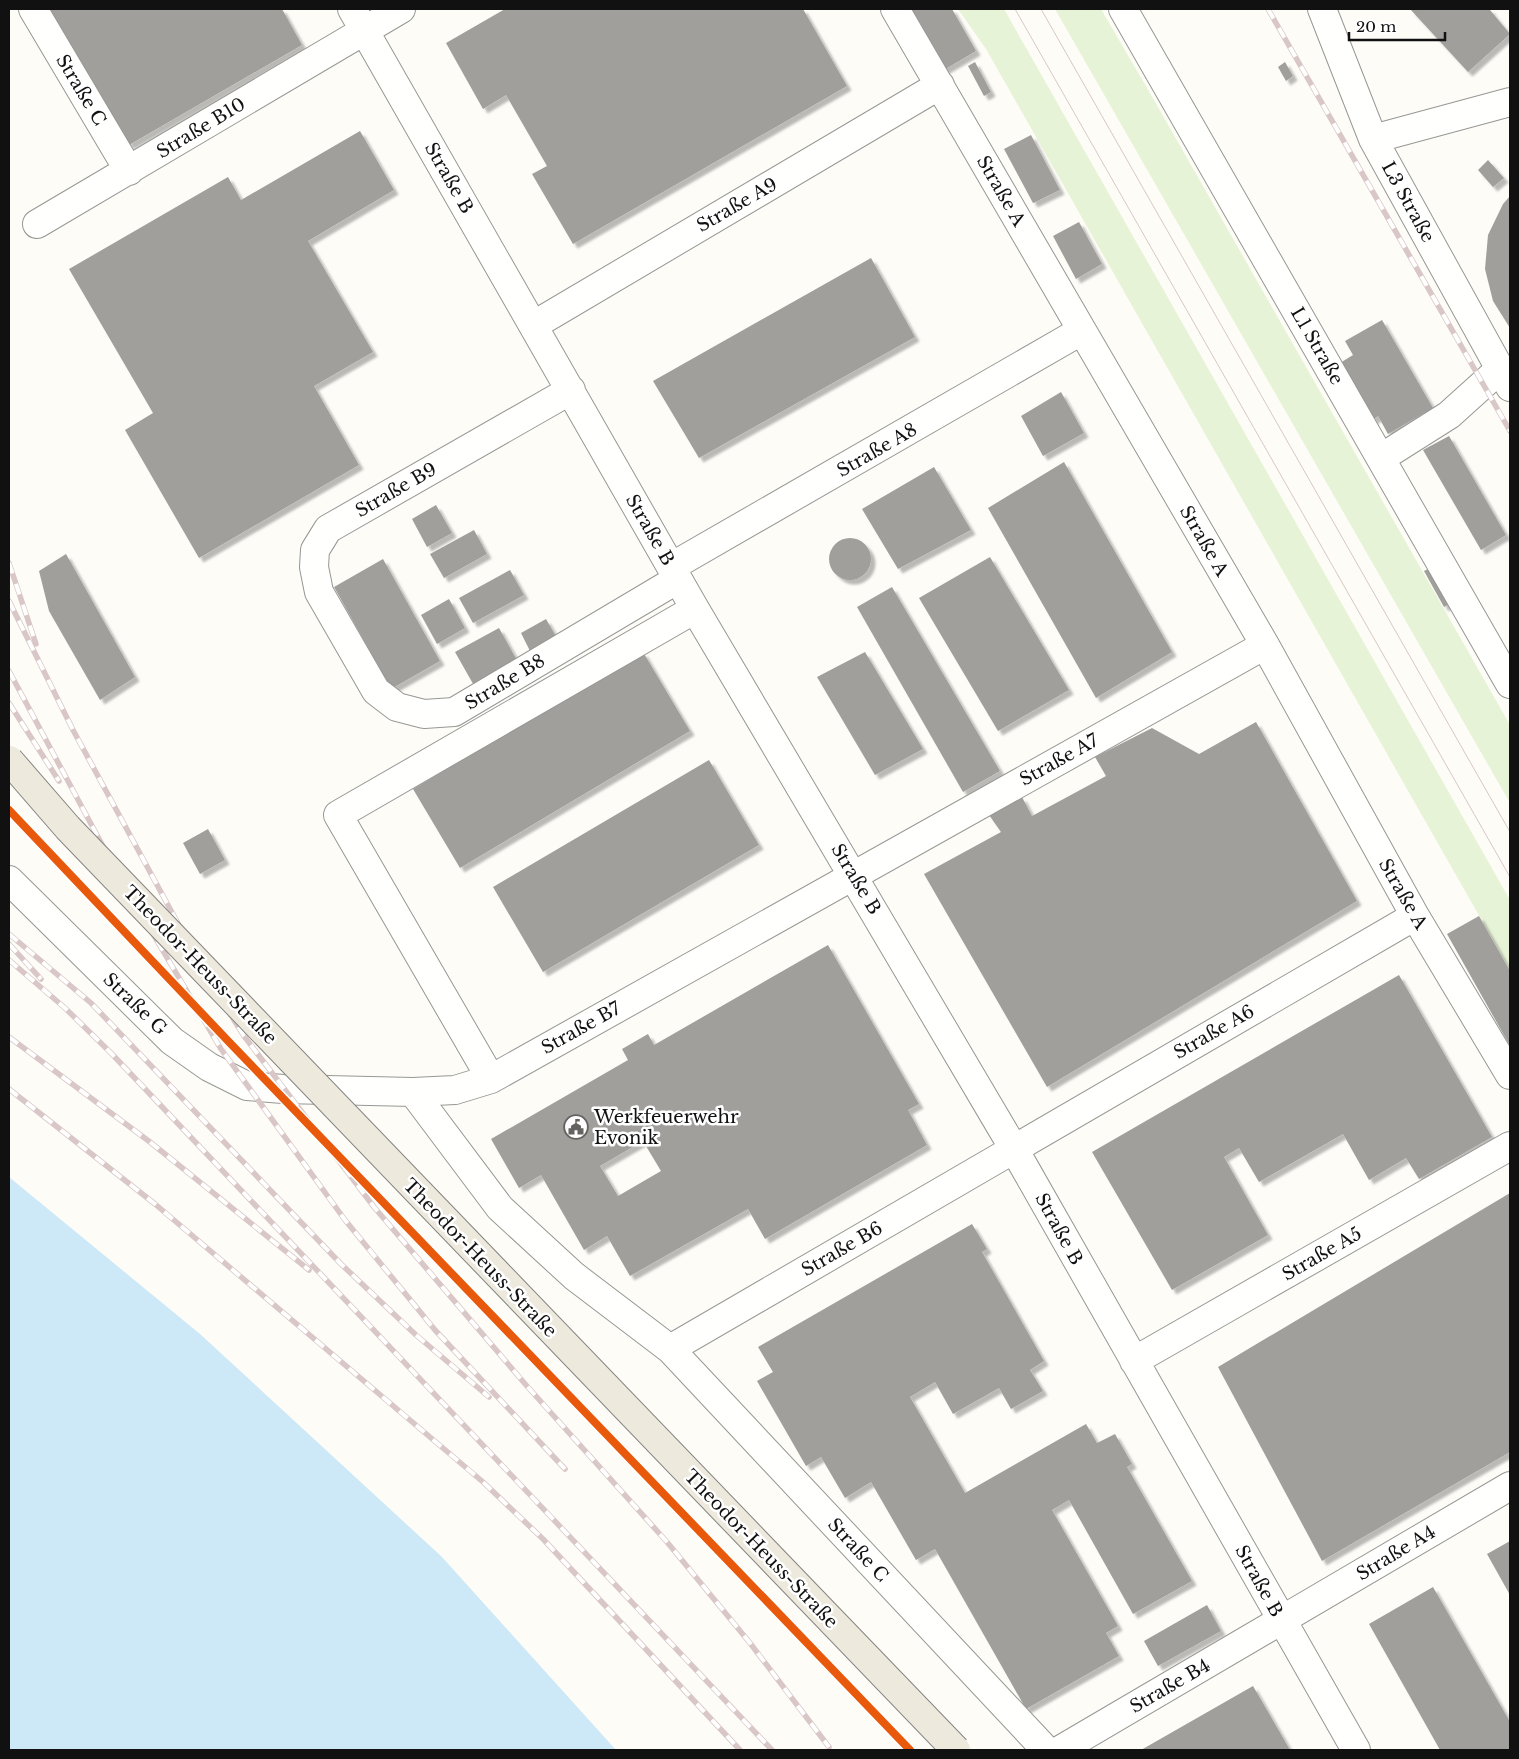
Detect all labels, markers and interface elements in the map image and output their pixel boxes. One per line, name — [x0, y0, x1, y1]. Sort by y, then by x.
scale bar — [1349, 10, 1445, 42]
text: 20 m — [1356, 17, 1396, 36]
street label: Straße C — [51, 50, 111, 130]
street label: Straße B10 — [153, 93, 249, 163]
street label: Straße B — [420, 139, 478, 217]
street label: Straße A — [972, 152, 1031, 231]
street label: L3 Straße — [1377, 158, 1439, 246]
street label: Straße A9 — [693, 173, 781, 237]
street label: L1 Straße — [1286, 303, 1348, 389]
street label: Straße A8 — [833, 418, 921, 482]
street label: Straße B9 — [352, 458, 440, 522]
street label: Straße B — [621, 491, 679, 569]
street label: Straße A — [1175, 502, 1234, 581]
street label: Straße B8 — [461, 650, 549, 714]
street label: Straße A7 — [1016, 729, 1103, 791]
street label: Straße B — [826, 840, 886, 918]
street label: Straße A — [1374, 855, 1433, 934]
street label: Theodor-Heuss-Straße — [119, 881, 281, 1049]
street label: Straße G — [98, 968, 172, 1040]
street label: Straße B7 — [537, 997, 625, 1059]
street label: Straße A6 — [1170, 1000, 1258, 1064]
place label: Werkfeuerwehr Evonik — [593, 1106, 739, 1149]
public building icon: Werkfeuerwehr Evonik — [563, 1114, 589, 1140]
street label: Theodor-Heuss-Straße — [399, 1174, 561, 1342]
street label: Straße B — [1030, 1189, 1088, 1269]
street label: Straße B6 — [798, 1217, 886, 1281]
street label: Straße A5 — [1278, 1222, 1366, 1286]
street label: Theodor-Heuss-Straße — [680, 1465, 842, 1633]
street label: Straße C — [823, 1514, 893, 1586]
street label: Straße A4 — [1352, 1521, 1440, 1585]
street label: Straße B — [1230, 1541, 1288, 1621]
street label: Straße B4 — [1126, 1654, 1214, 1718]

